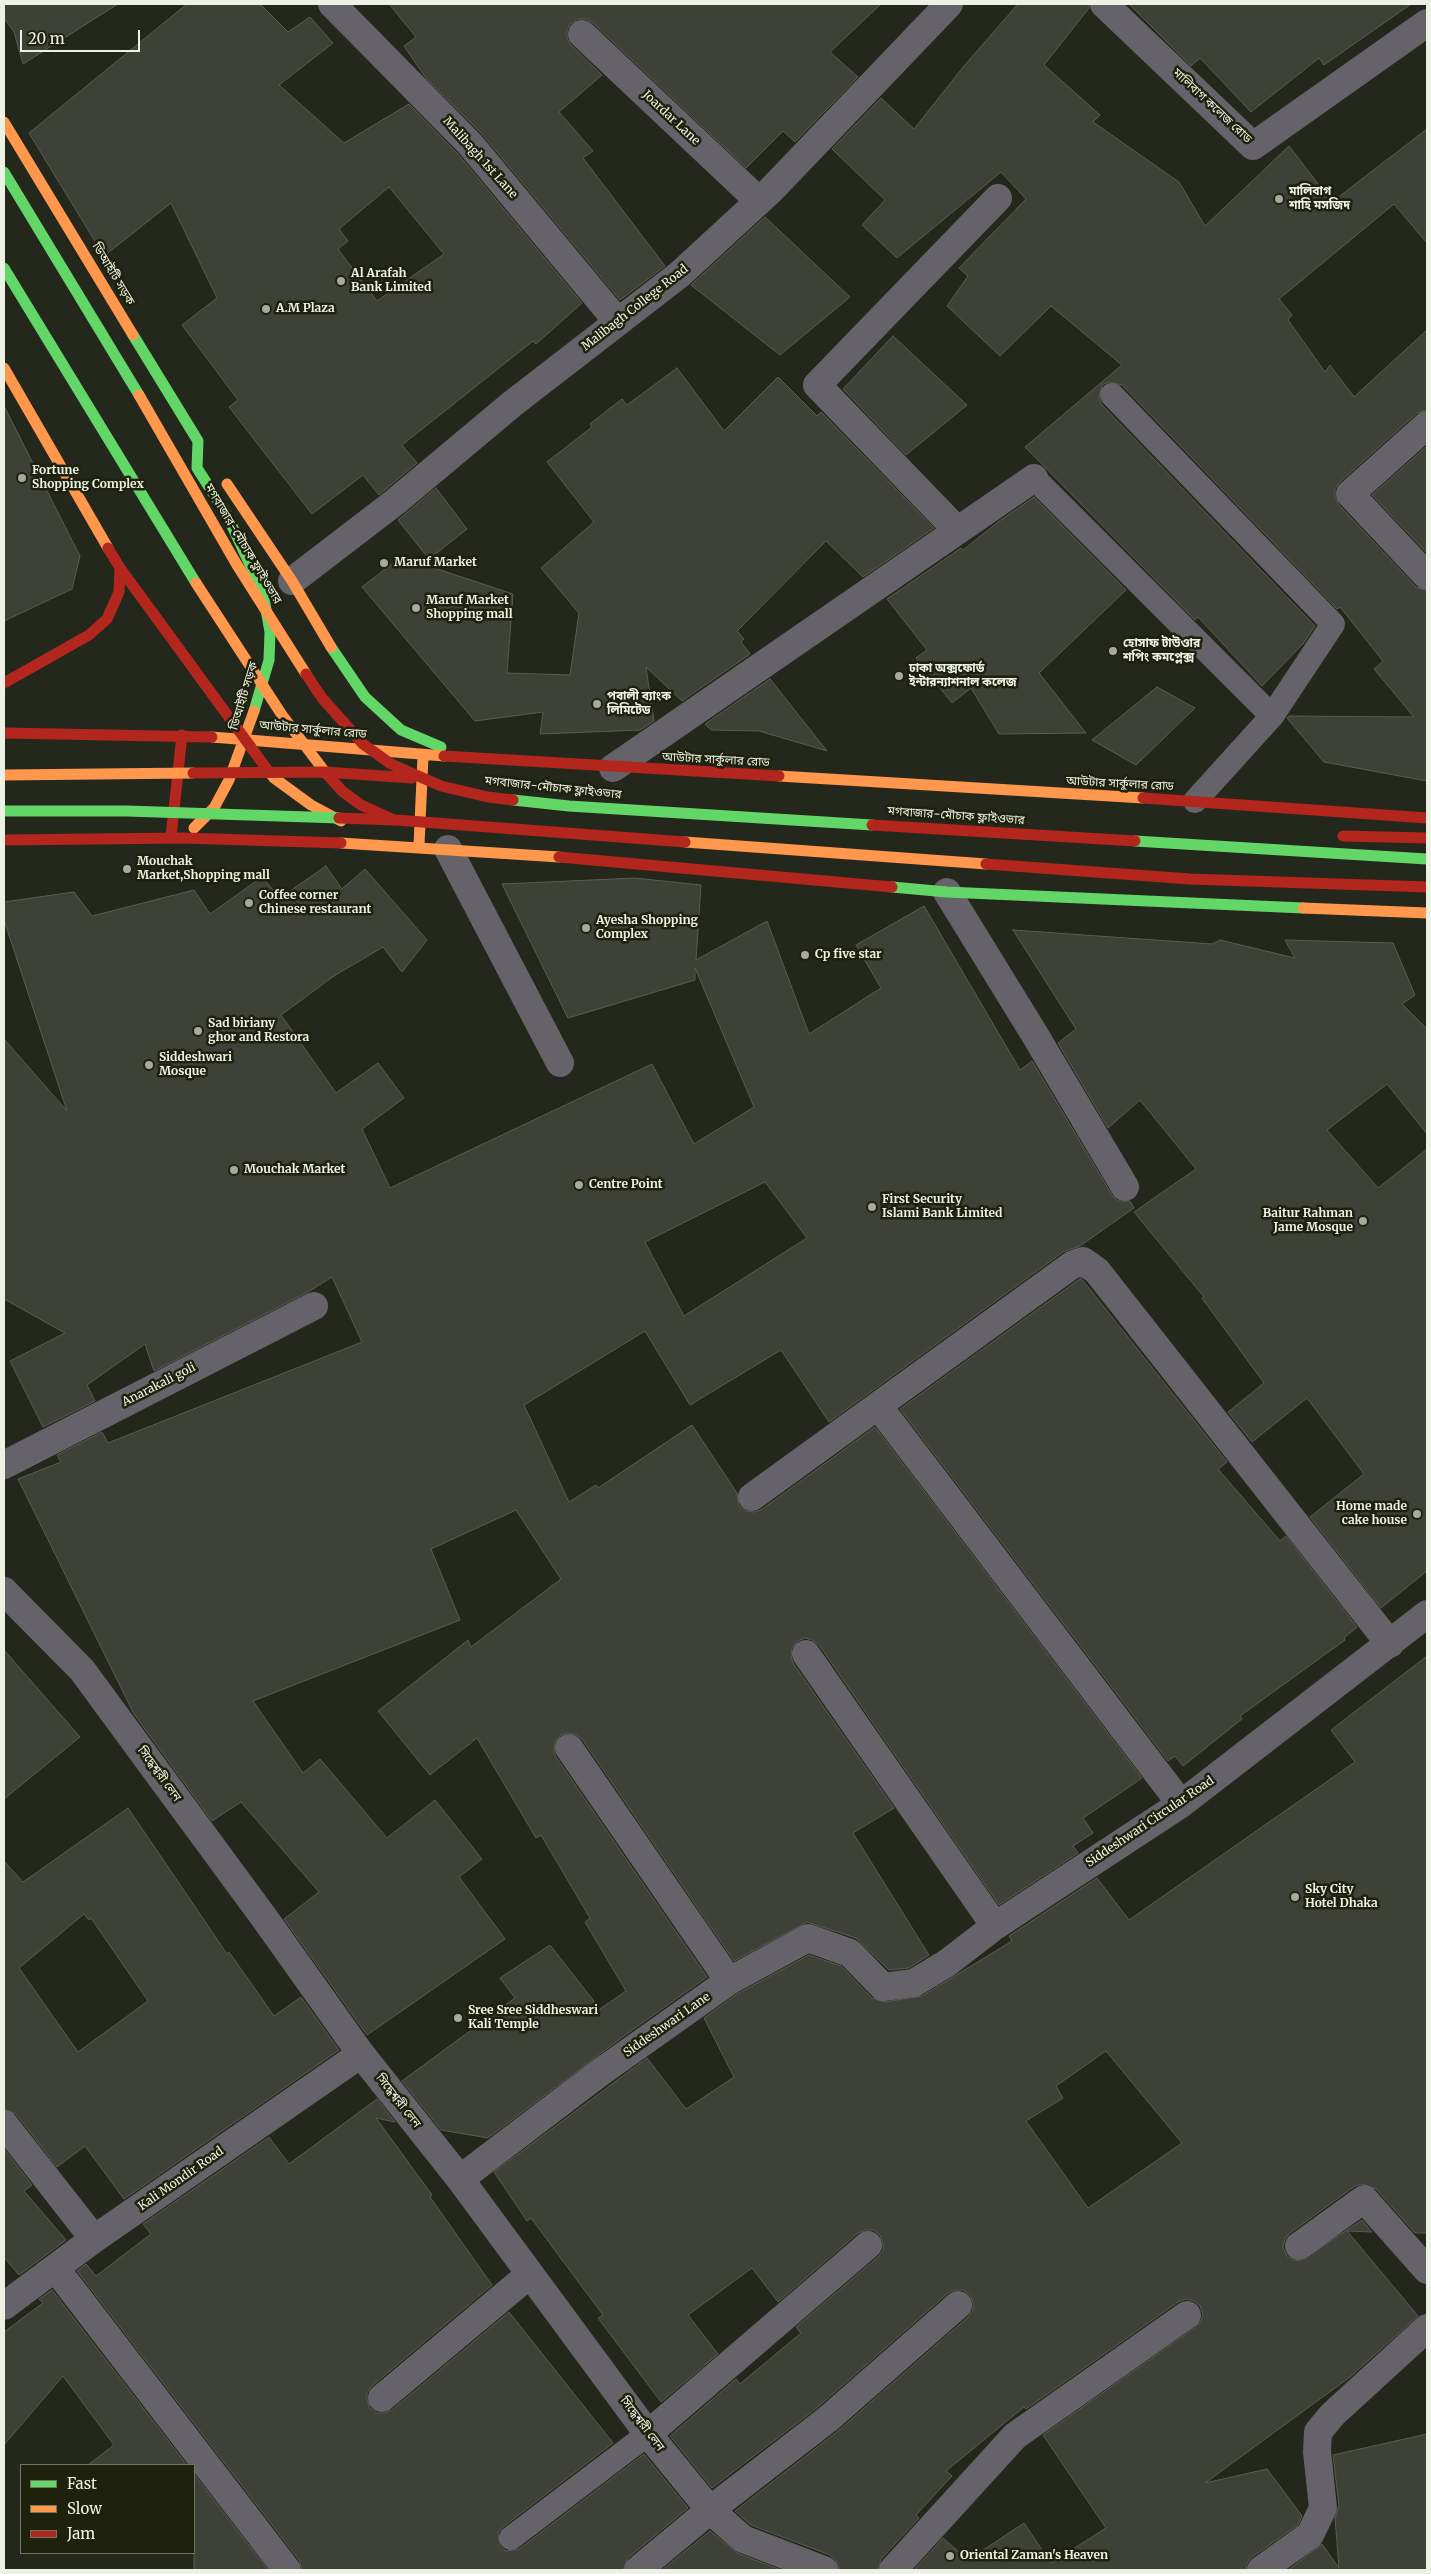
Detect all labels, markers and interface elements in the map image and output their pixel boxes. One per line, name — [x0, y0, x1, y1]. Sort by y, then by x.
scale bar — [22, 20, 142, 52]
text: 20 m — [28, 29, 65, 48]
street label: মালিবাগ কলেজ রোড — [1170, 66, 1254, 146]
street label: Joardar Lane — [639, 88, 703, 148]
street label: Malibagh 1st Lane — [440, 114, 520, 202]
place label: মালিবাগ শাহি মসজিদ — [1289, 185, 1350, 213]
marker: মালিবাগ শাহি মসজিদ — [1273, 193, 1285, 205]
street label: ডিআইটি সড়ক — [89, 240, 137, 308]
street label: Malibagh College Road — [579, 262, 691, 354]
place label: Al Arafah Bank Limited — [351, 267, 431, 295]
marker: Al Arafah Bank Limited — [335, 275, 347, 287]
place label: A.M Plaza — [276, 302, 335, 316]
marker: A.M Plaza — [260, 303, 272, 315]
place label: Fortune Shopping Complex — [32, 464, 144, 492]
marker: Fortune Shopping Complex — [16, 472, 28, 484]
street label: মগবাজার-মৌচাক ফ্লাইওভার — [201, 481, 285, 607]
place label: Maruf Market — [394, 556, 477, 570]
marker: Maruf Market — [378, 557, 390, 569]
place label: Maruf Market Shopping mall — [426, 594, 513, 622]
marker: Maruf Market Shopping mall — [410, 602, 422, 614]
place label: হোসাফ টাউওার শপিং কমপ্লেক্স — [1123, 637, 1200, 665]
marker: হোসাফ টাউওার শপিং কমপ্লেক্স — [1107, 645, 1119, 657]
street label: ডিআইটি সড়ক — [227, 660, 261, 732]
place label: ঢাকা অক্সফোর্ড ইন্টারন্যাশনাল কলেজ — [909, 662, 1017, 690]
marker: ঢাকা অক্সফোর্ড ইন্টারন্যাশনাল কলেজ — [893, 670, 905, 682]
place label: পূবালী ব্যাংক লিমিটেড — [607, 690, 671, 718]
marker: পূবালী ব্যাংক লিমিটেড — [591, 698, 603, 710]
street label: আউটার সার্কুলার রোড — [259, 718, 367, 742]
street label: আউটার সার্কুলার রোড — [662, 750, 770, 770]
street label: মগবাজার-মৌচাক ফ্লাইওভার — [484, 774, 622, 802]
street label: আউটার সার্কুলার রোড — [1066, 774, 1174, 794]
street label: মগবাজার-মৌচাক ফ্লাইওভার — [887, 804, 1025, 828]
place label: Mouchak Market,Shopping mall — [137, 855, 270, 883]
marker: Mouchak Market,Shopping mall — [121, 863, 133, 875]
place label: Coffee corner Chinese restaurant — [259, 889, 371, 917]
marker: Coffee corner Chinese restaurant — [243, 897, 255, 909]
place label: Ayesha Shopping Complex — [596, 914, 698, 942]
marker: Ayesha Shopping Complex — [580, 922, 592, 934]
place label: Cp five star — [815, 948, 882, 962]
marker: Cp five star — [799, 949, 811, 961]
place label: Sad biriany ghor and Restora — [208, 1017, 309, 1045]
marker: Sad biriany ghor and Restora — [192, 1025, 204, 1037]
place label: Siddeshwari Mosque — [159, 1051, 232, 1079]
marker: Siddeshwari Mosque — [143, 1059, 155, 1071]
place label: Mouchak Market — [244, 1163, 345, 1177]
marker: Mouchak Market — [228, 1164, 240, 1176]
place label: Centre Point — [589, 1178, 663, 1192]
marker: Centre Point — [573, 1179, 585, 1191]
place label: First Security Islami Bank Limited — [882, 1193, 1002, 1221]
marker: First Security Islami Bank Limited — [866, 1201, 878, 1213]
place label: Baitur Rahman Jame Mosque — [1263, 1207, 1353, 1235]
marker: Baitur Rahman Jame Mosque — [1357, 1215, 1369, 1227]
street label: Anarakali goli — [120, 1360, 198, 1410]
place label: Home made cake house — [1336, 1500, 1407, 1528]
marker: Home made cake house — [1411, 1508, 1423, 1520]
street label: সিদ্ধেশ্বরী লেন — [134, 1744, 184, 1804]
street label: Siddeshwari Circular Road — [1083, 1774, 1217, 1870]
place label: Sky City Hotel Dhaka — [1305, 1883, 1378, 1911]
marker: Sky City Hotel Dhaka — [1289, 1891, 1301, 1903]
street label: Siddeshwari Lane — [621, 1990, 713, 2060]
place label: Sree Sree Siddheswari Kali Temple — [468, 2004, 598, 2032]
marker: Sree Sree Siddheswari Kali Temple — [452, 2012, 464, 2024]
street label: সিদ্ধেশ্বরী লেন — [372, 2071, 424, 2131]
street label: Kali Mondir Road — [136, 2144, 226, 2214]
street label: সিদ্ধেশ্বরী লেন — [617, 2394, 667, 2454]
legend — [20, 2464, 195, 2554]
text: Fast — [67, 2474, 97, 2493]
text: Slow — [67, 2499, 102, 2518]
text: Jam — [67, 2524, 95, 2543]
place label: Oriental Zaman's Heaven — [960, 2549, 1108, 2563]
marker: Oriental Zaman's Heaven — [944, 2550, 956, 2562]

